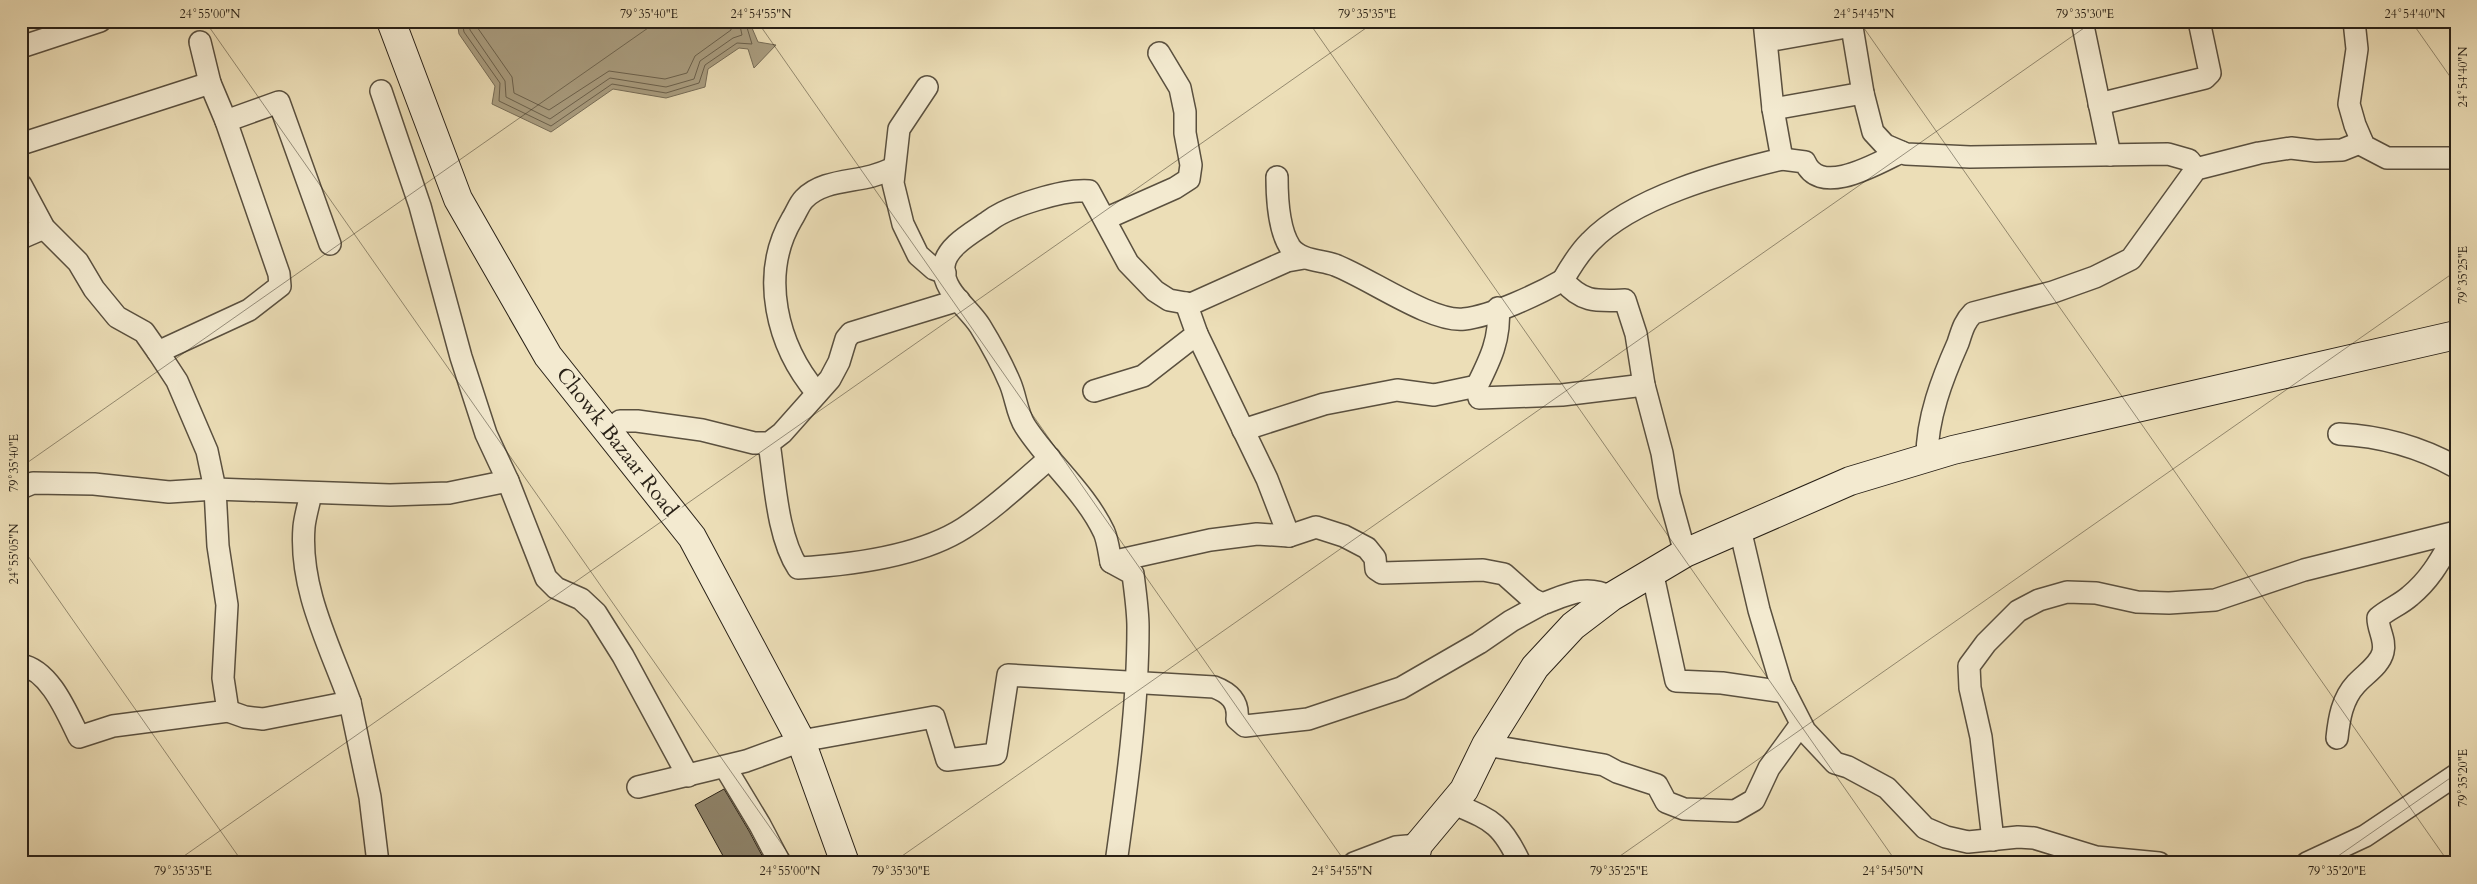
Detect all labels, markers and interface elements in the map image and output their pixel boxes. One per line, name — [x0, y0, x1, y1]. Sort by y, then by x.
text: 24°55'00"N — [180, 6, 241, 22]
text: 79°35'40"E — [620, 6, 678, 22]
text: 24°54'55"N — [731, 6, 792, 22]
text: 79°35'35"E — [1338, 6, 1396, 22]
text: 24°54'45"N — [1834, 6, 1895, 22]
text: 79°35'30"E — [2056, 6, 2114, 22]
text: 24°54'40"N — [2385, 6, 2446, 22]
text: 24°54'40"N — [2455, 46, 2471, 107]
text: 79°35'25"E — [2455, 246, 2471, 304]
street label: Chowk Bazaar Road — [549, 361, 685, 523]
text: 79°35'40"E — [6, 434, 22, 492]
text: 24°55'05"N — [6, 523, 22, 584]
text: 79°35'20"E — [2455, 749, 2471, 807]
text: 79°35'35"E — [154, 863, 212, 879]
text: 24°55'00"N — [760, 863, 821, 879]
text: 79°35'30"E — [872, 863, 930, 879]
text: 24°54'55"N — [1312, 863, 1373, 879]
text: 79°35'25"E — [1590, 863, 1648, 879]
text: 24°54'50"N — [1863, 863, 1924, 879]
text: 79°35'20"E — [2308, 863, 2366, 879]

